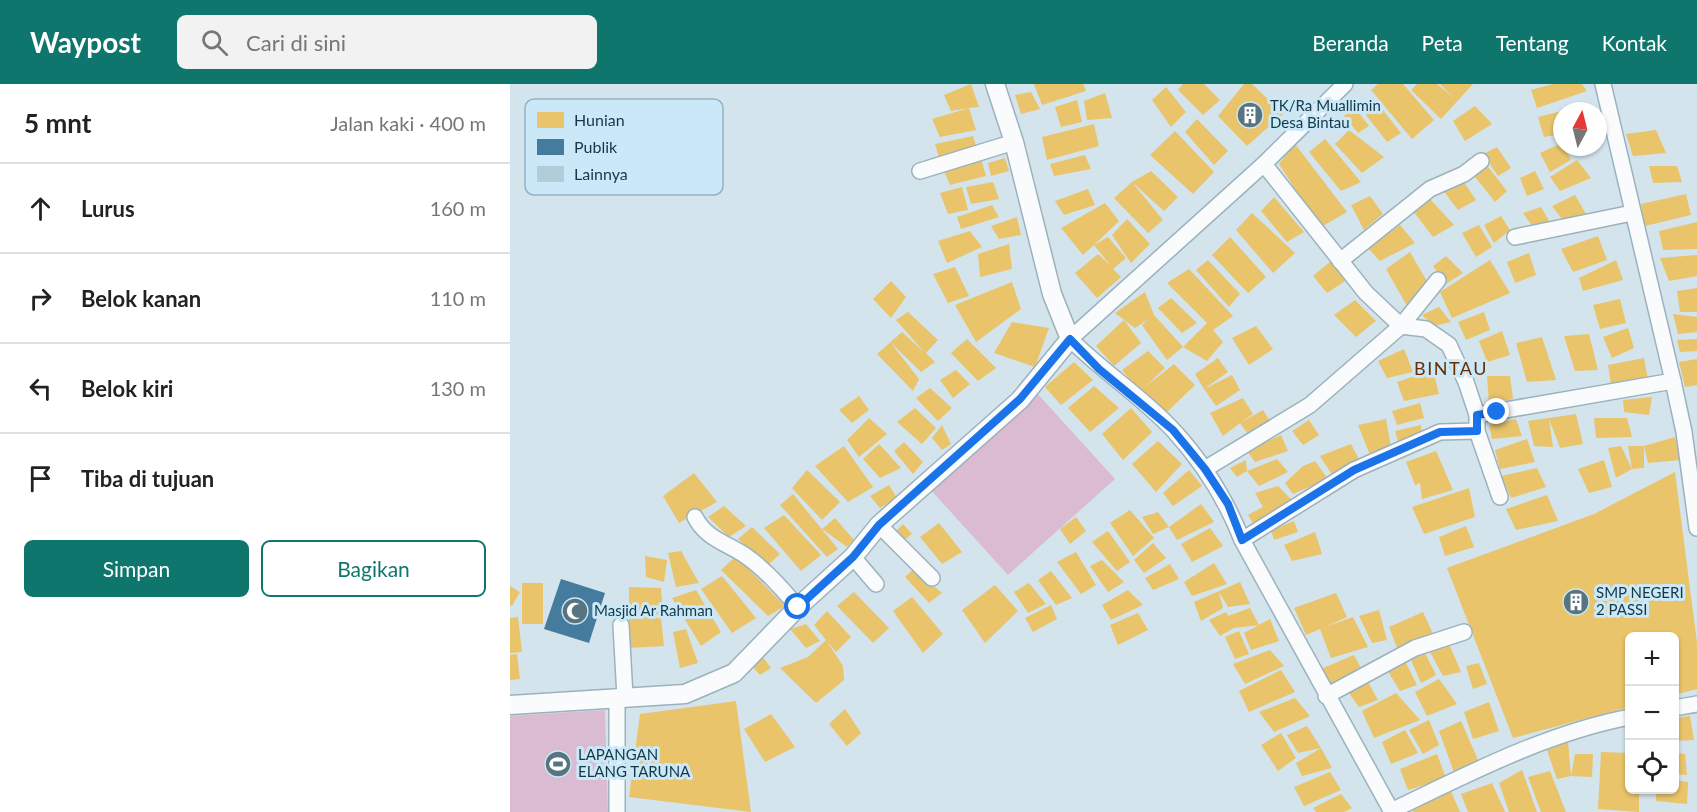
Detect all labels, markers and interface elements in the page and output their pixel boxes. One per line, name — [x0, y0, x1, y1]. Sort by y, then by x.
search box — [177, 15, 597, 69]
text: Waypost — [30, 25, 141, 59]
icon: search — [198, 26, 231, 59]
text: Cari di sini — [246, 29, 346, 56]
text: Beranda — [1312, 30, 1389, 55]
text: Peta — [1422, 30, 1463, 55]
text: Tentang — [1496, 30, 1569, 55]
text: Kontak — [1602, 30, 1667, 55]
place label: TK/Ra Muallimin Desa Bintau — [1270, 96, 1381, 131]
legend — [525, 99, 723, 195]
building icon: TK/Ra Muallimin Desa Bintau — [1235, 100, 1265, 130]
north arrow — [1553, 102, 1607, 156]
text: 5 mnt — [24, 107, 91, 139]
text: Hunian — [574, 110, 625, 129]
text: Jalan kaki · 400 m — [330, 111, 486, 135]
text: Publik — [574, 137, 618, 156]
text: Lainnya — [574, 164, 628, 183]
icon: ahead — [24, 192, 57, 225]
text: Lurus — [81, 195, 135, 222]
text: 160 m — [430, 196, 486, 220]
icon: right — [24, 282, 57, 315]
text: Belok kanan — [81, 285, 201, 312]
text: 110 m — [430, 286, 486, 310]
district label: BINTAU — [1414, 357, 1488, 379]
icon: left — [24, 372, 57, 405]
text: Belok kiri — [81, 375, 173, 402]
text: 130 m — [430, 376, 486, 400]
route end — [1483, 398, 1509, 424]
icon: arrive — [24, 462, 57, 495]
text: Tiba di tujuan — [81, 465, 214, 492]
button: Simpan — [24, 540, 249, 597]
button: Bagikan — [261, 540, 486, 597]
place label: SMP NEGERI 2 PASSI — [1596, 583, 1684, 618]
building icon: SMP NEGERI 2 PASSI — [1561, 587, 1591, 617]
route start — [784, 593, 810, 619]
mosque icon: Masjid Ar Rahman — [560, 596, 590, 626]
place label: Masjid Ar Rahman — [594, 601, 713, 619]
map controls — [1625, 632, 1679, 794]
button: + — [1625, 632, 1679, 686]
button: − — [1625, 686, 1679, 740]
button: locate — [1625, 740, 1679, 794]
place label: LAPANGAN ELANG TARUNA — [578, 745, 691, 780]
sports icon: LAPANGAN ELANG TARUNA — [543, 749, 573, 779]

